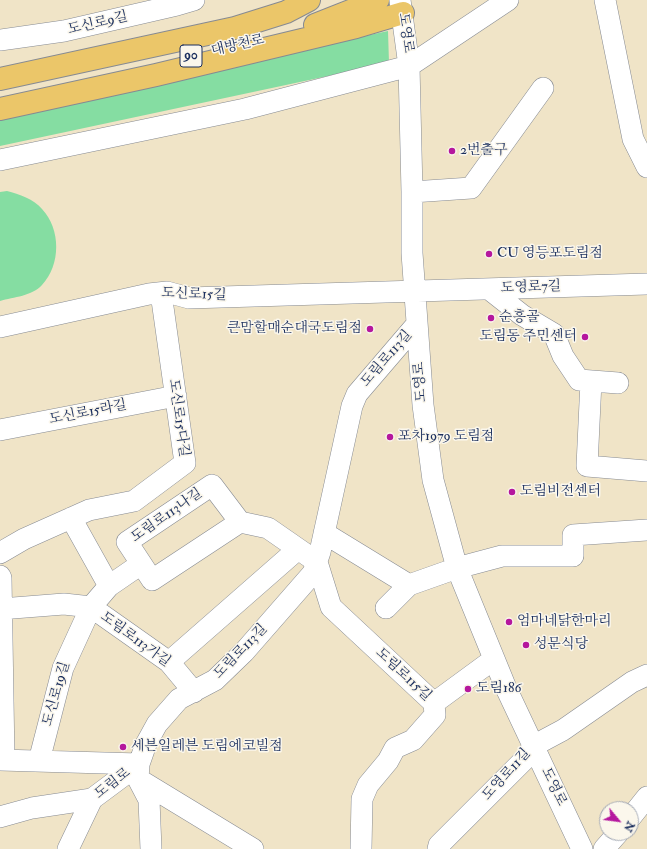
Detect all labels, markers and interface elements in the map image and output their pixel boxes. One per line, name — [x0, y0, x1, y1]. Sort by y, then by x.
street label: 도신로9길 — [66, 9, 130, 39]
street label: 도영로 — [394, 12, 416, 54]
street label: 대방천로 — [210, 32, 266, 60]
road number: 90 — [180, 45, 202, 67]
place label: 2번출구 — [460, 143, 508, 159]
marker: 2번출구 — [447, 146, 457, 156]
place label: CU 영등포도림점 — [497, 246, 603, 262]
marker: CU 영등포도림점 — [484, 249, 494, 259]
street label: 도영로7길 — [500, 279, 562, 297]
street label: 도신로15길 — [161, 285, 227, 305]
place label: 순흥골 — [499, 310, 540, 326]
marker: 순흥골 — [486, 313, 496, 323]
place label: 큰맘할매순대국도림점 — [227, 321, 362, 337]
marker: 큰맘할매순대국도림점 — [365, 324, 375, 334]
street label: 도림로113길 — [358, 327, 416, 391]
place label: 도림동 주민센터 — [479, 329, 577, 345]
marker: 도림동 주민센터 — [580, 332, 590, 342]
street label: 도영로 — [411, 361, 431, 403]
street label: 도신로15다길 — [164, 378, 192, 458]
street label: 도신로15라길 — [48, 397, 128, 429]
place label: 포차1979 도림점 — [398, 429, 494, 445]
marker: 포차1979 도림점 — [385, 432, 395, 442]
place label: 도림비전센터 — [520, 484, 601, 500]
street label: 도림로113나길 — [128, 485, 206, 547]
marker: 도림비전센터 — [507, 487, 517, 497]
street label: 도림로113가길 — [96, 609, 174, 671]
place label: 엄마네닭한마리 — [517, 614, 612, 630]
marker: 엄마네닭한마리 — [504, 617, 514, 627]
street label: 도림로113길 — [211, 621, 271, 683]
place label: 성문식당 — [534, 637, 588, 653]
marker: 성문식당 — [521, 640, 531, 650]
street label: 도림로115길 — [372, 645, 434, 705]
street label: 도신로19길 — [40, 660, 74, 728]
place label: 도림186 — [476, 681, 522, 697]
marker: 도림186 — [463, 684, 473, 694]
place label: 세븐일레븐 도림에코빌점 — [131, 739, 283, 755]
marker: 세븐일레븐 도림에코빌점 — [118, 742, 128, 752]
street label: 도영로11길 — [479, 746, 535, 804]
street label: 도림로 — [92, 765, 134, 803]
street label: 도영로 — [537, 765, 569, 809]
north arrow — [599, 801, 639, 841]
text: N — [621, 819, 637, 834]

